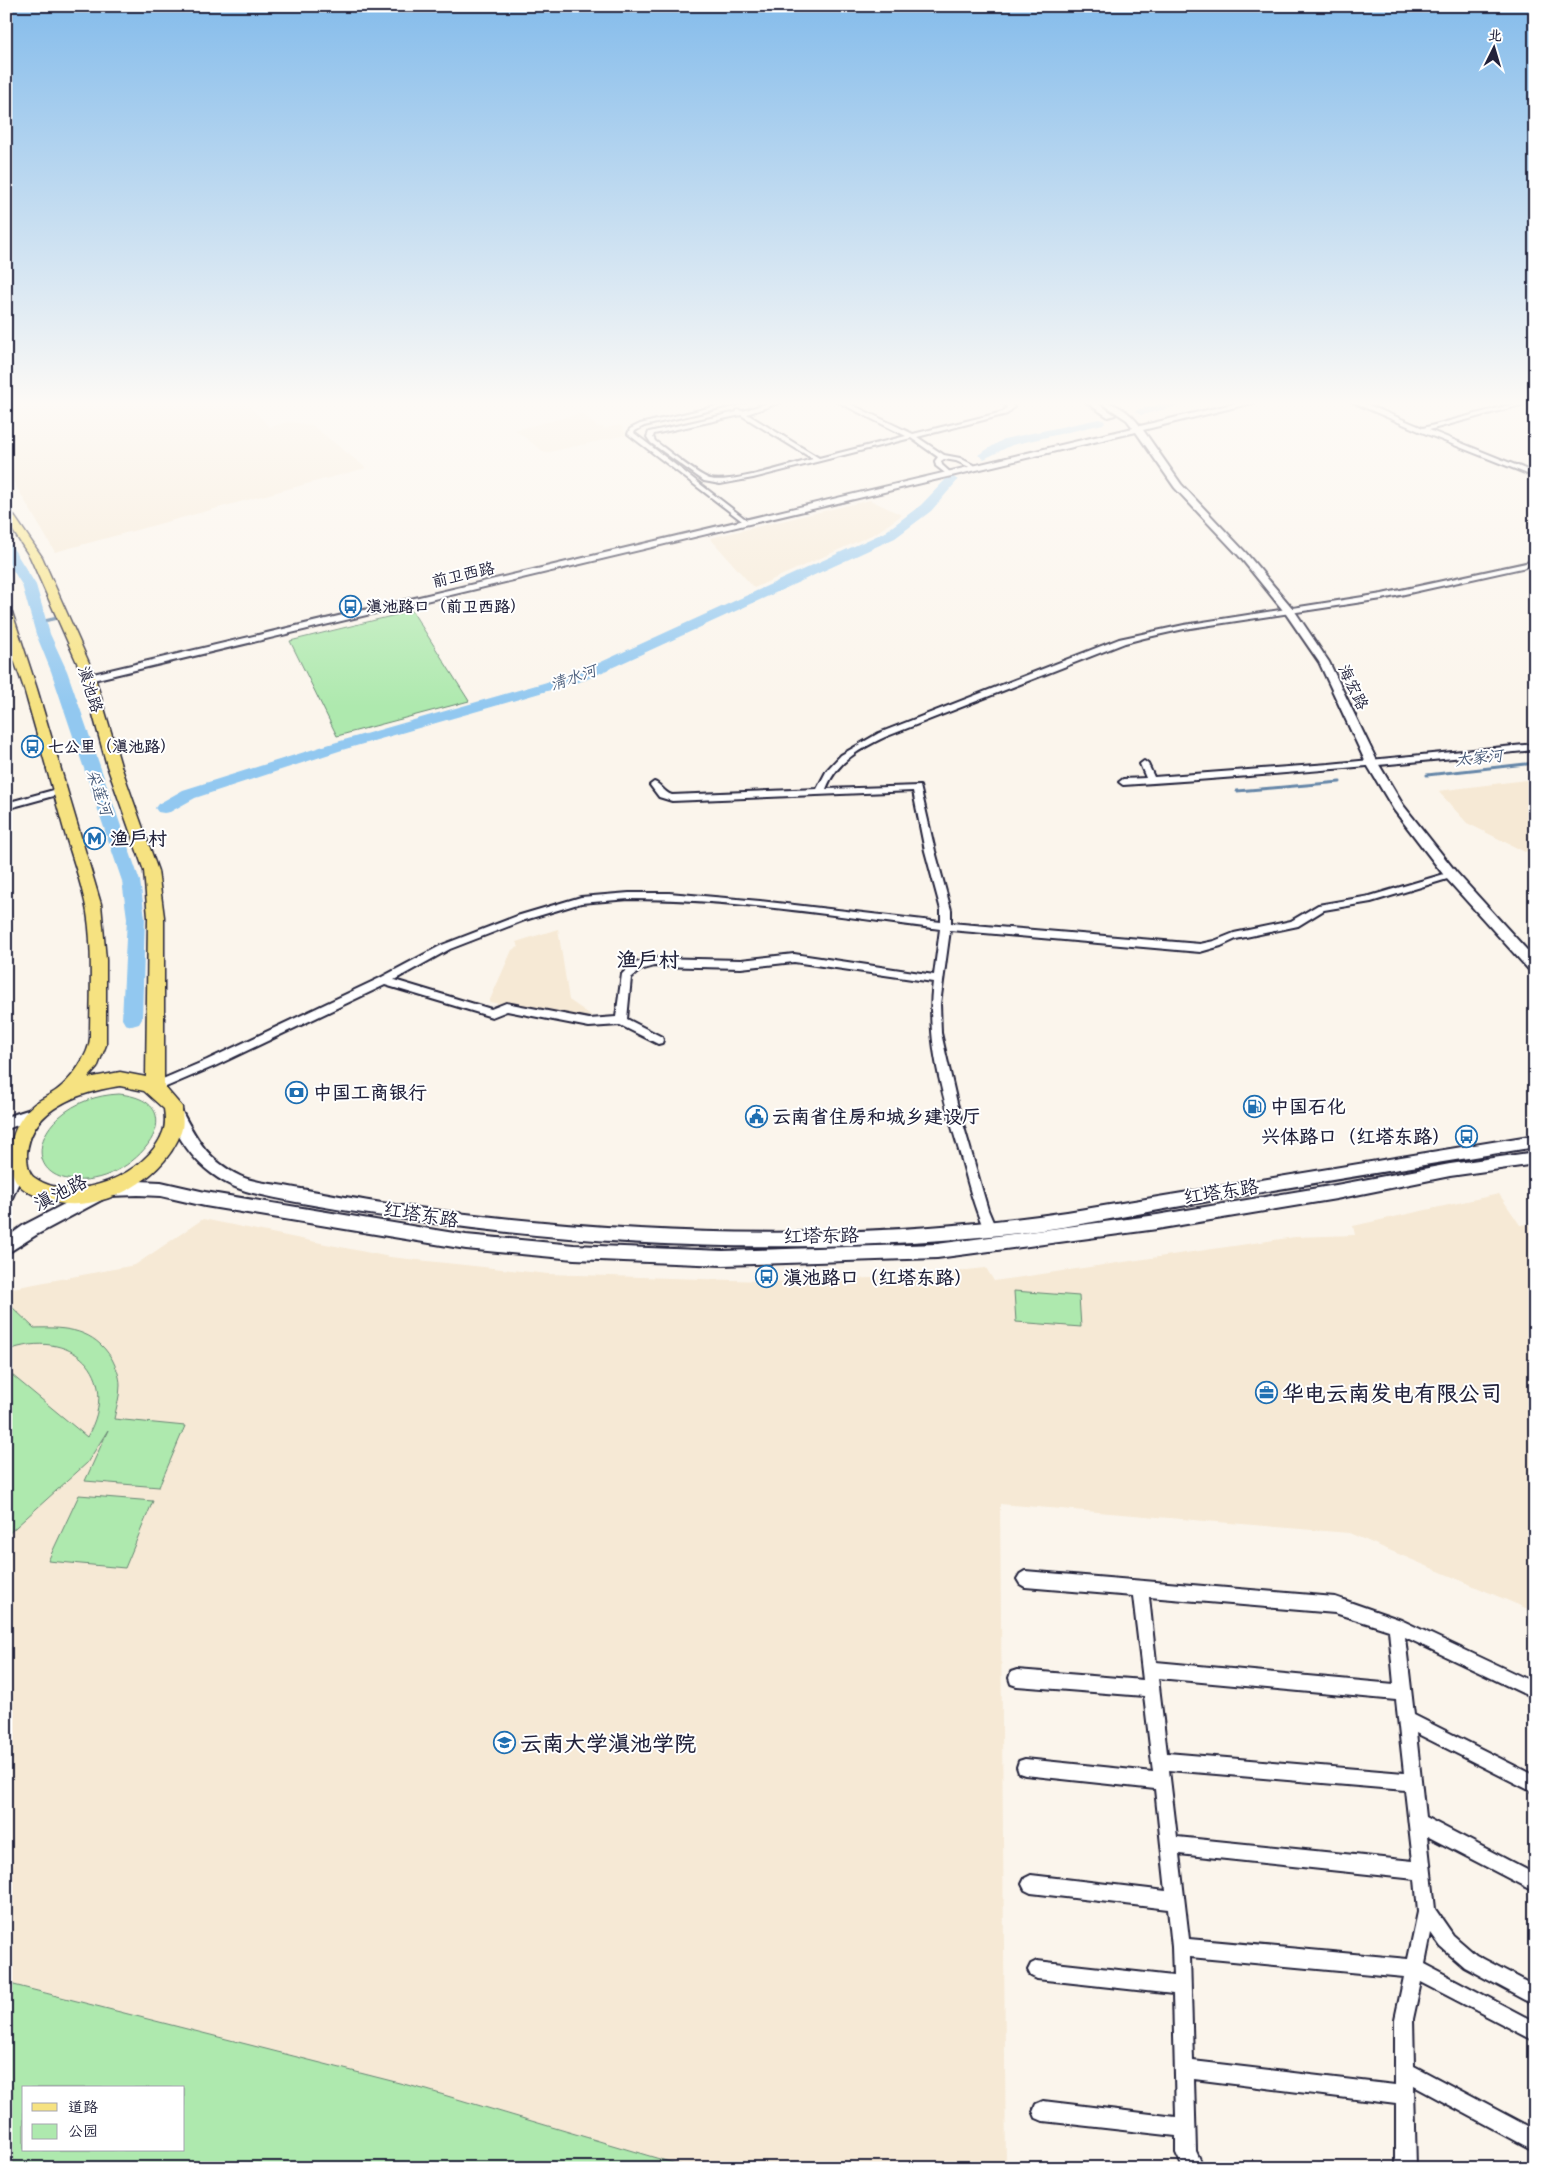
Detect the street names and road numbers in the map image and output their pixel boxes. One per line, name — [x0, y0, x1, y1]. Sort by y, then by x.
street label: 前卫西路 — [430, 558, 497, 593]
street label: 海宏路 — [1333, 661, 1373, 714]
street label: 滇池路 — [72, 663, 107, 716]
street label: 滇池路 — [30, 1169, 92, 1217]
street label: 红塔东路 — [1182, 1174, 1261, 1211]
street label: 红塔东路 — [381, 1197, 460, 1234]
street label: 红塔东路 — [783, 1223, 859, 1250]

